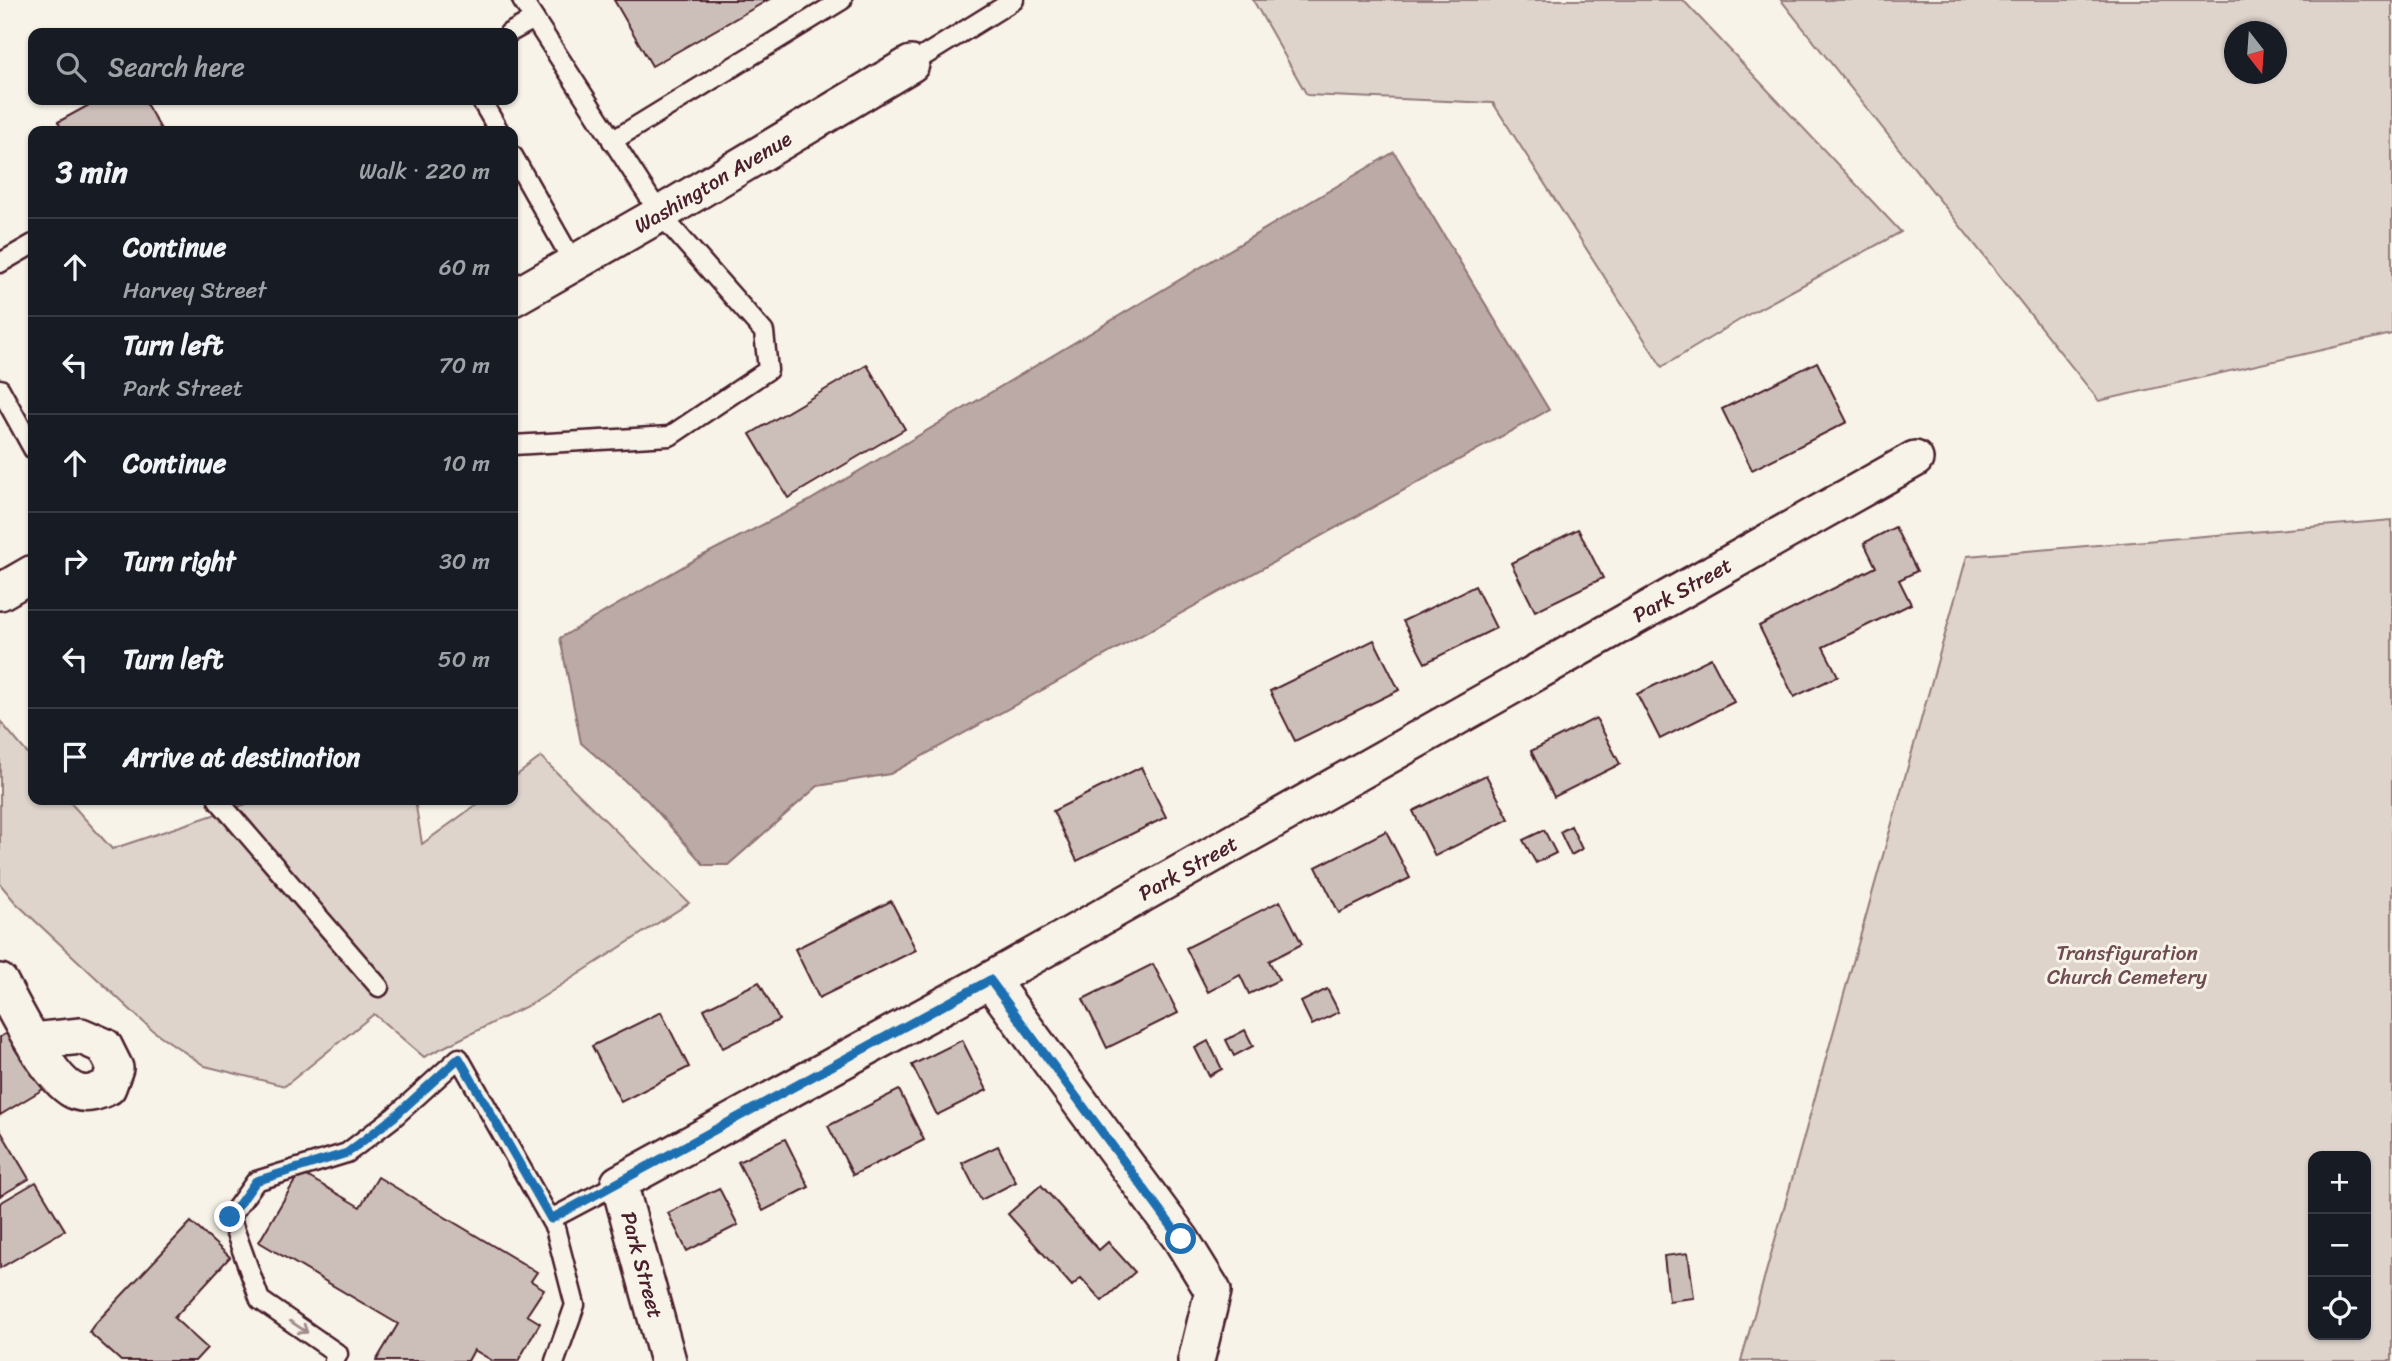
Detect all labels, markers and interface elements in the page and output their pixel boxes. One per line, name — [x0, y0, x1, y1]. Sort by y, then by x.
north arrow — [2224, 21, 2287, 84]
search box — [28, 28, 518, 105]
text: Search here — [108, 44, 245, 90]
icon: search — [52, 48, 90, 86]
street label: Washington Avenue — [627, 120, 799, 244]
text: 3 min — [56, 145, 128, 199]
text: Walk · 220 m — [359, 151, 490, 192]
text: Continue — [123, 224, 226, 270]
text: 60 m — [439, 247, 490, 288]
icon: ahead — [56, 248, 94, 286]
text: Harvey Street — [123, 270, 267, 311]
text: Turn left — [123, 322, 223, 368]
text: 70 m — [439, 345, 490, 386]
icon: left — [56, 346, 94, 384]
text: Park Street — [123, 368, 243, 409]
text: Continue — [123, 440, 226, 486]
text: 10 m — [442, 443, 490, 484]
icon: ahead — [56, 444, 94, 482]
text: Turn right — [123, 538, 236, 584]
text: 30 m — [439, 541, 490, 582]
icon: right — [56, 542, 94, 580]
street label: Park Street — [1625, 547, 1739, 634]
text: Turn left — [123, 636, 223, 682]
text: 50 m — [438, 639, 490, 680]
icon: left — [56, 640, 94, 678]
text: Arrive at destination — [123, 734, 360, 780]
icon: arrive — [56, 738, 94, 776]
street label: Park Street — [1131, 825, 1245, 912]
park label: Transfiguration Church Cemetery — [2047, 934, 2207, 996]
map controls — [2308, 1151, 2371, 1340]
button: + — [2308, 1151, 2371, 1214]
route end — [214, 1201, 245, 1232]
street label: Park Street — [609, 1207, 675, 1323]
button: − — [2308, 1214, 2371, 1277]
route start — [1165, 1223, 1196, 1254]
button: locate — [2308, 1277, 2371, 1340]
one-way arrow — [289, 1320, 308, 1334]

